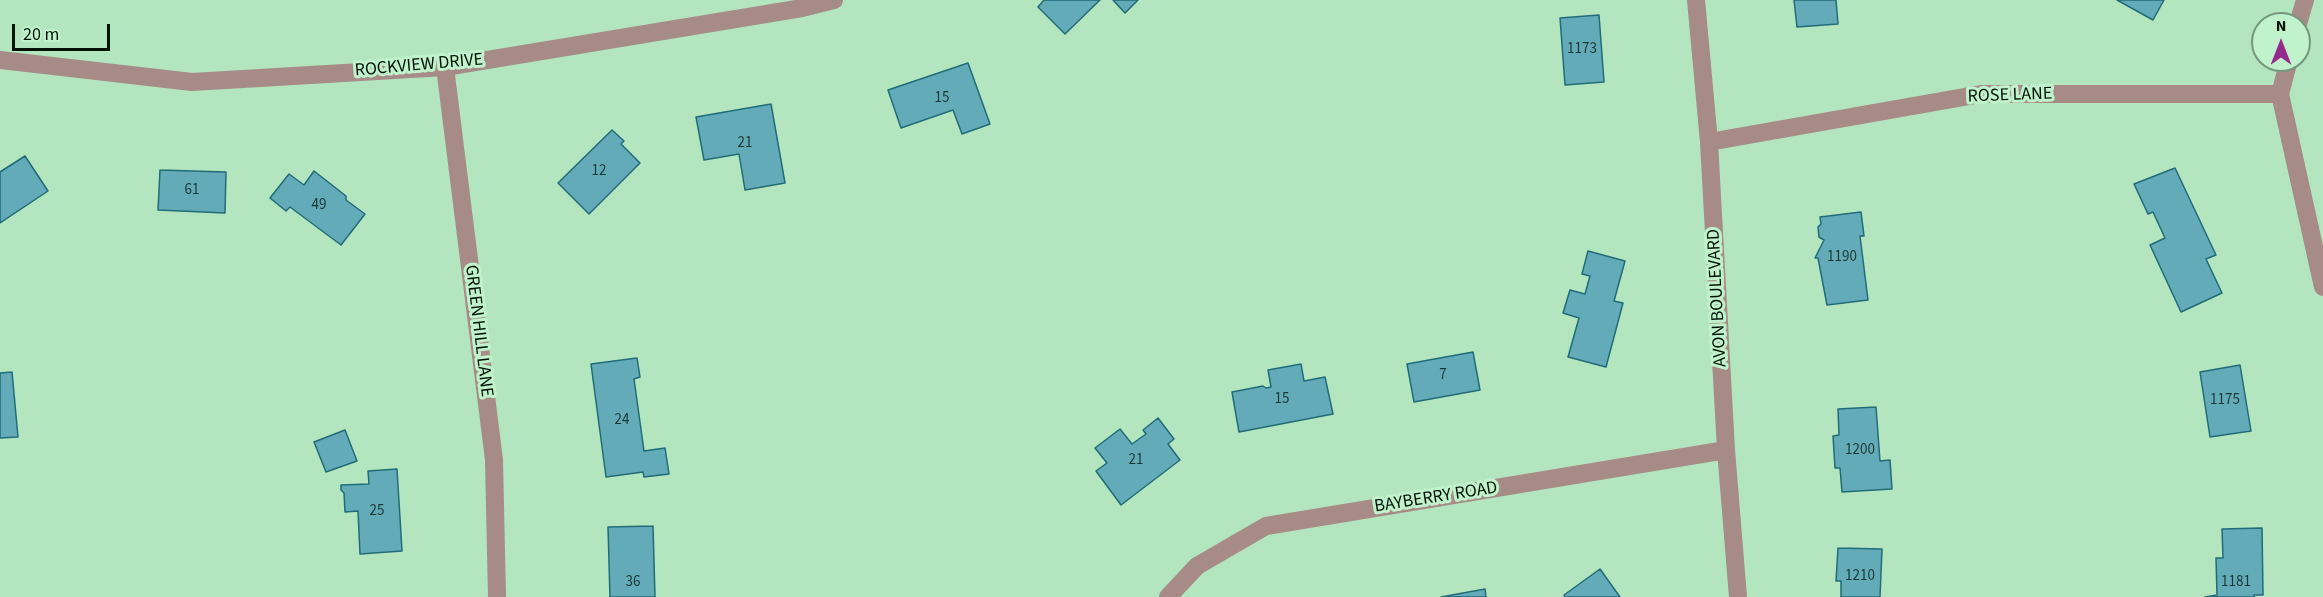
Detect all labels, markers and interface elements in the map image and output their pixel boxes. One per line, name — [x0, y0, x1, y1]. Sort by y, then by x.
scale bar — [15, 12, 112, 50]
north arrow — [2251, 12, 2311, 72]
text: N — [2276, 15, 2286, 37]
text: 20 m — [23, 22, 59, 47]
house number: 1173 — [1567, 41, 1597, 59]
street label: ROCKVIEW DRIVE — [354, 50, 484, 82]
street label: ROSE LANE — [1967, 84, 2053, 108]
house number: 15 — [935, 90, 949, 108]
house number: 21 — [738, 135, 752, 153]
house number: 12 — [592, 163, 606, 181]
house number: 61 — [185, 182, 199, 200]
house number: 49 — [312, 197, 326, 215]
street label: AVON BOULEVARD — [1704, 228, 1732, 368]
house number: 1190 — [1827, 249, 1857, 267]
street label: GREEN HILL LANE — [459, 264, 497, 398]
house number: 7 — [1439, 367, 1447, 385]
house number: 15 — [1275, 391, 1289, 409]
house number: 1175 — [2210, 392, 2240, 410]
house number: 24 — [615, 412, 629, 430]
house number: 1200 — [1845, 442, 1875, 460]
house number: 21 — [1129, 452, 1143, 470]
street label: BAYBERRY ROAD — [1373, 478, 1499, 518]
house number: 25 — [370, 503, 384, 521]
house number: 1210 — [1845, 568, 1875, 586]
house number: 36 — [626, 574, 640, 592]
house number: 1181 — [2221, 574, 2251, 592]

